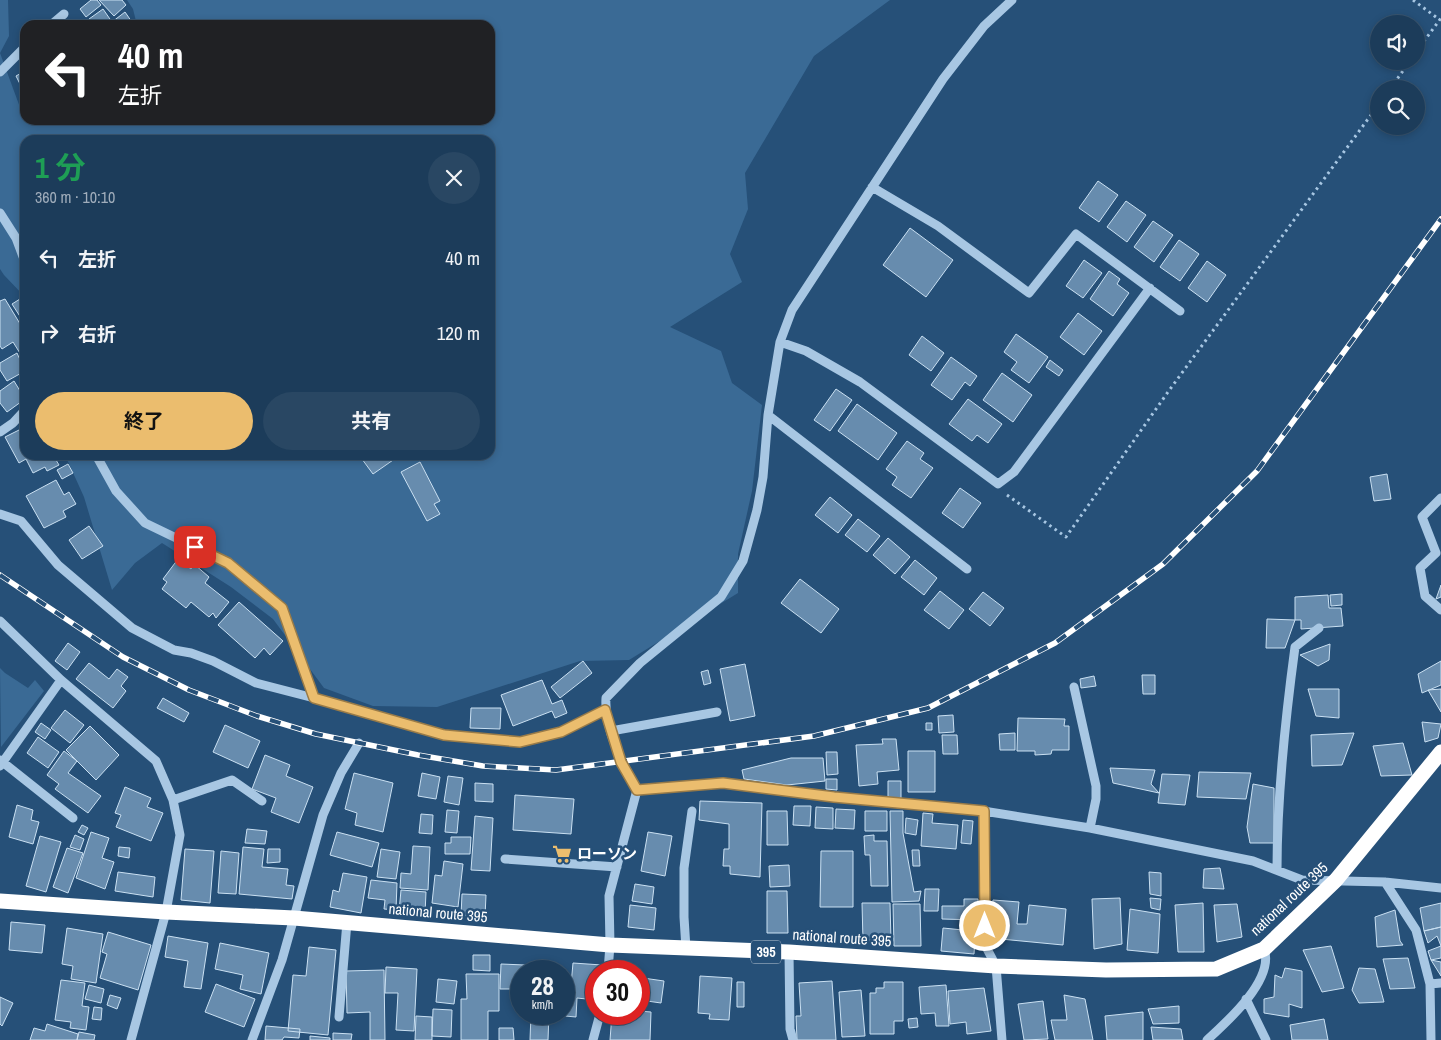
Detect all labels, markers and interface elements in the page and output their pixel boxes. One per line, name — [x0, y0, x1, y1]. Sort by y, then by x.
map controls — [1370, 15, 1425, 135]
button: sound — [1370, 15, 1425, 70]
text: 40 m — [118, 32, 183, 79]
icon: left — [35, 40, 100, 105]
text: 左折 — [118, 80, 162, 110]
button: search — [1370, 80, 1425, 135]
text: 1 分 — [35, 147, 86, 187]
button: close — [428, 152, 480, 204]
text: 360 m · 10:10 — [35, 186, 115, 208]
icon: left — [35, 244, 63, 272]
text: 40 m — [445, 245, 480, 271]
text: 左折 — [78, 246, 116, 272]
icon: right — [35, 319, 63, 347]
text: 120 m — [437, 320, 480, 346]
text: 右折 — [78, 321, 116, 347]
button: 終了 — [35, 392, 253, 450]
button: 共有 — [263, 392, 480, 450]
pin — [174, 526, 216, 568]
icon: arrive — [181, 533, 209, 561]
supermarket icon: ローソン — [551, 843, 573, 865]
place label: ローソン — [577, 843, 637, 864]
street label: national route 395 — [1245, 857, 1332, 940]
street label: national route 395 — [388, 898, 489, 927]
position arrow — [958, 899, 1010, 951]
street label: national route 395 — [792, 924, 892, 951]
road number: 395 — [751, 940, 781, 964]
speed limit sign: 30 — [585, 960, 650, 1025]
text: 28 — [531, 969, 554, 1003]
text: km/h — [532, 997, 553, 1013]

